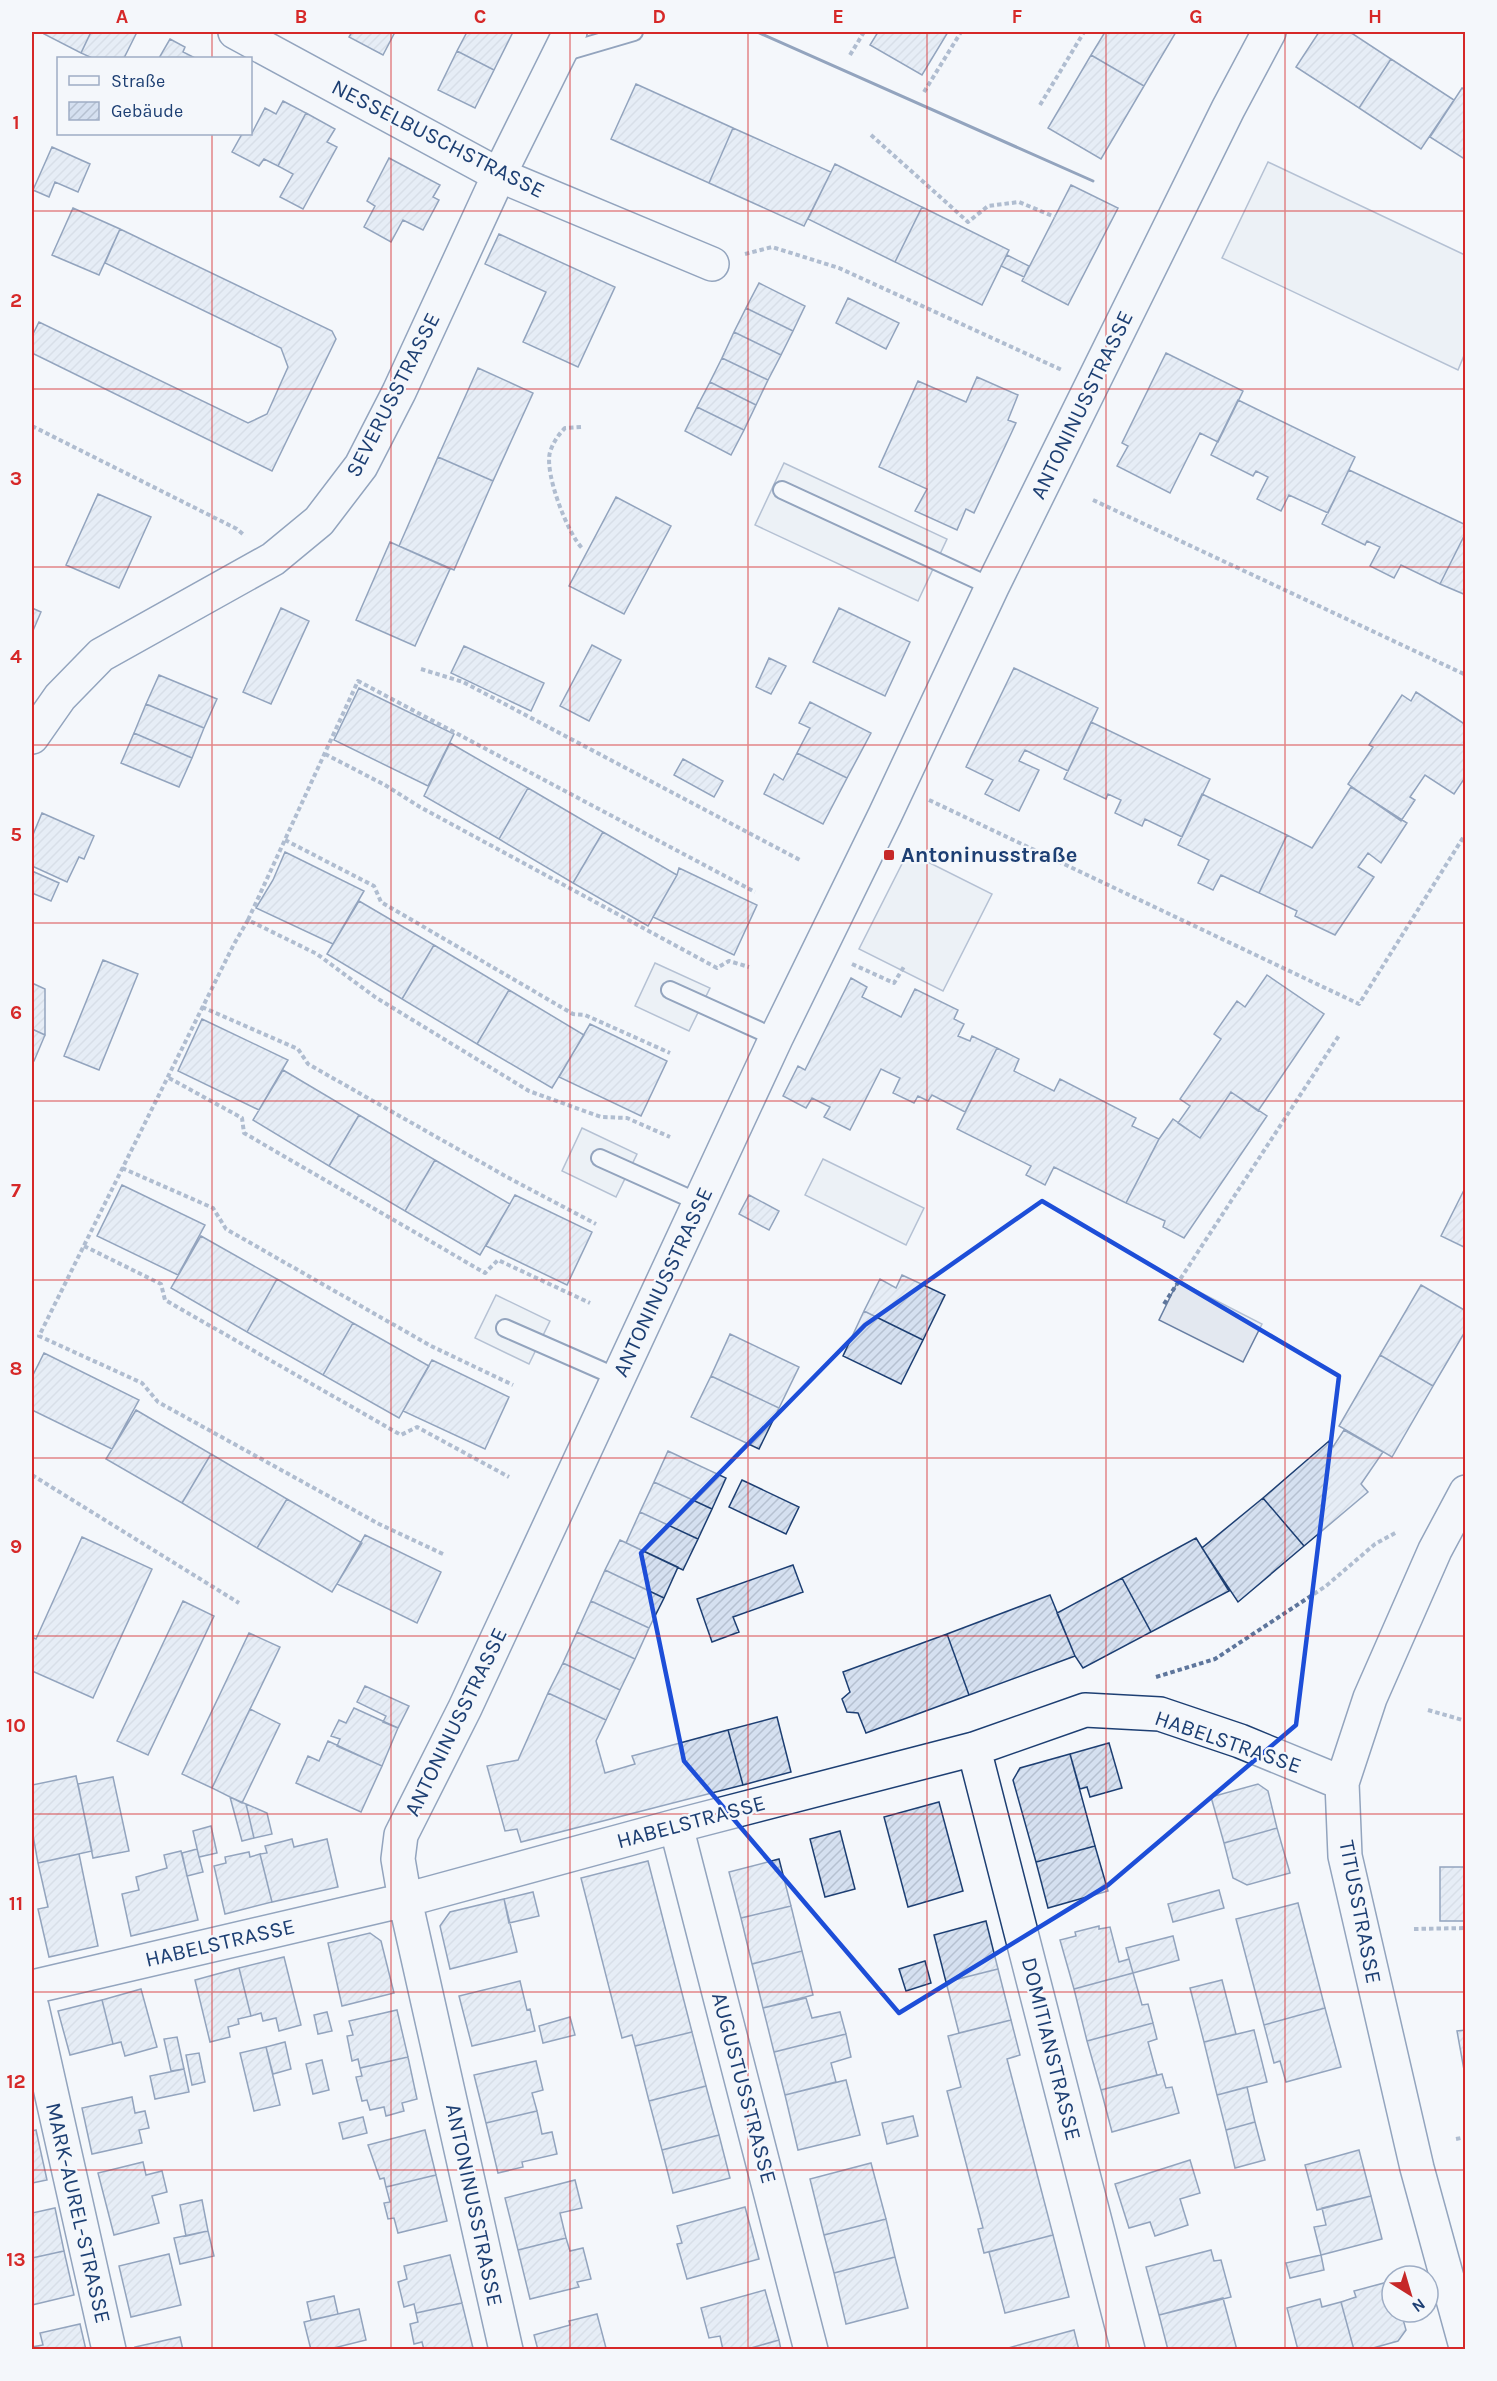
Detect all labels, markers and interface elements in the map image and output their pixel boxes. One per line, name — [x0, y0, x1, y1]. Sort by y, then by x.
text: A — [116, 5, 129, 28]
text: B — [295, 5, 307, 28]
text: C — [474, 5, 486, 28]
text: D — [652, 5, 666, 28]
text: E — [832, 5, 844, 28]
text: F — [1012, 5, 1023, 28]
text: G — [1189, 5, 1203, 28]
text: H — [1368, 5, 1382, 28]
legend — [57, 57, 252, 135]
text: Straße — [111, 70, 165, 92]
street label: NESSELBUSCHSTRASSE — [327, 74, 549, 204]
text: Gebäude — [111, 100, 183, 122]
text: 1 — [12, 111, 20, 134]
text: 2 — [10, 289, 22, 312]
street label: ANTONINUSSTRASSE — [1025, 307, 1139, 503]
street label: SEVERUSSTRASSE — [340, 308, 446, 482]
text: 3 — [10, 467, 22, 490]
text: 4 — [10, 645, 22, 668]
text: 5 — [10, 823, 22, 846]
place label: Antoninusstraße — [901, 842, 1077, 868]
marker: Antoninusstraße — [882, 848, 896, 862]
text: 6 — [10, 1001, 22, 1024]
text: 7 — [11, 1179, 21, 1202]
street label: ANTONINUSSTRASSE — [608, 1183, 718, 1381]
text: 8 — [10, 1357, 22, 1380]
text: 9 — [10, 1535, 22, 1558]
street label: ANTONINUSSTRASSE — [399, 1624, 513, 1820]
street label: HABELSTRASSE — [1151, 1705, 1305, 1779]
text: 10 — [6, 1714, 26, 1737]
street label: HABELSTRASSE — [614, 1790, 768, 1854]
street label: TITUSSTRASSE — [1333, 1838, 1387, 1986]
text: 11 — [9, 1892, 23, 1915]
street label: HABELSTRASSE — [143, 1913, 297, 1973]
street label: DOMITIANSTRASSE — [1016, 1955, 1086, 2143]
street label: AUGUSTUSSTRASSE — [706, 1990, 782, 2186]
text: 12 — [6, 2070, 26, 2093]
street label: MARK-AUREL-STRASSE — [40, 2100, 116, 2326]
street label: ANTONINUSSTRASSE — [440, 2101, 508, 2309]
text: 13 — [6, 2248, 26, 2271]
north arrow — [1380, 2264, 1440, 2324]
text: N — [1408, 2295, 1429, 2317]

